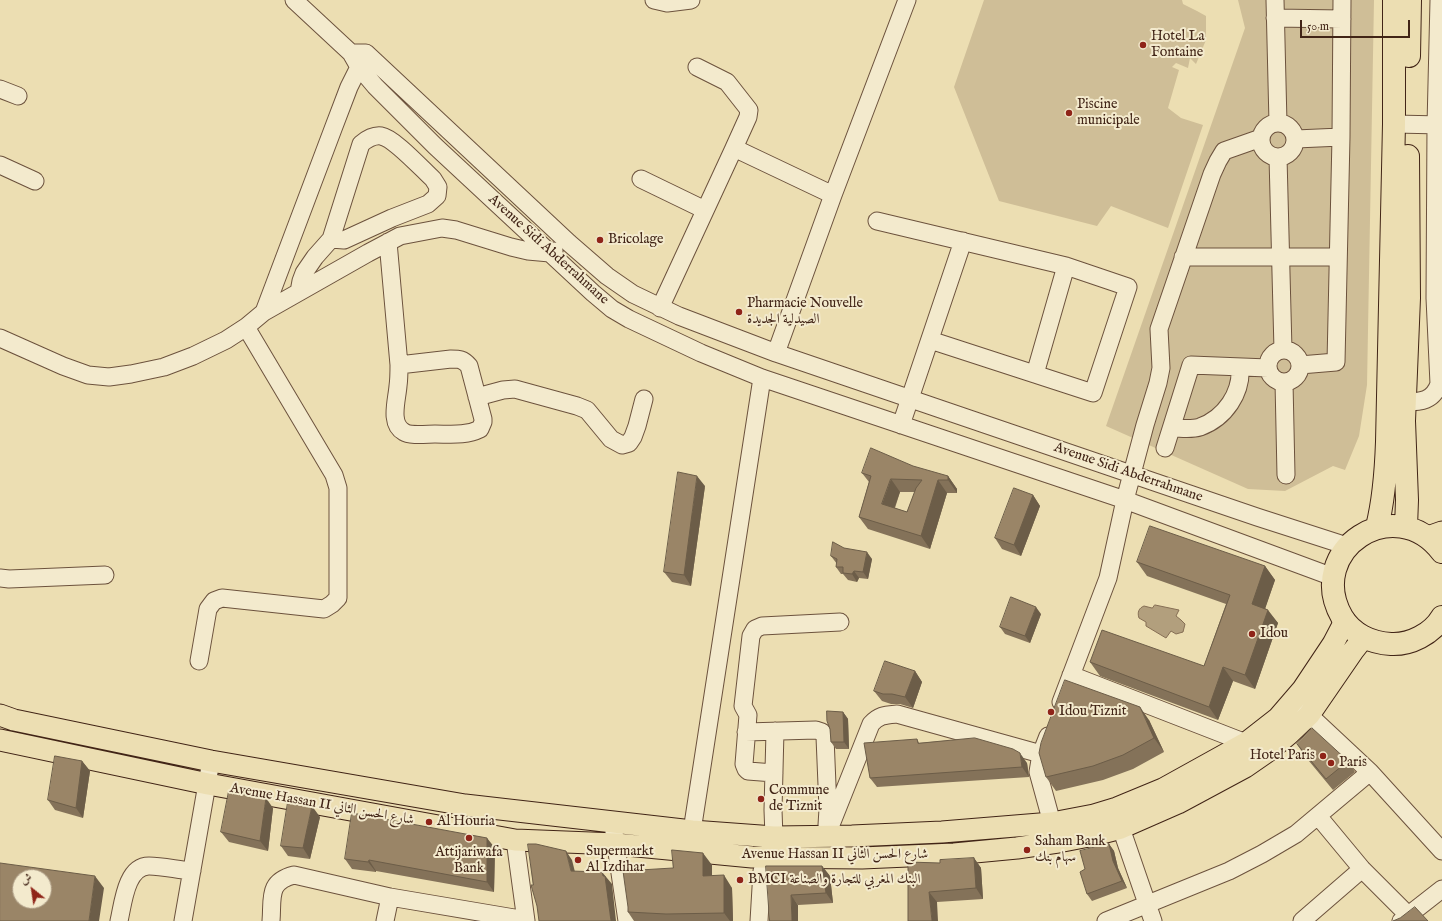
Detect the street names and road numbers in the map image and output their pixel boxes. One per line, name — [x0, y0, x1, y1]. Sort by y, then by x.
street label: Avenue Sidi Abderrahmane — [484, 191, 612, 309]
street label: Avenue Sidi Abderrahmane — [1051, 440, 1205, 506]
street label: Avenue Hassan II شارع الحسن الثاني — [229, 781, 415, 829]
street label: Avenue Hassan II شارع الحسن الثاني — [742, 847, 928, 863]

